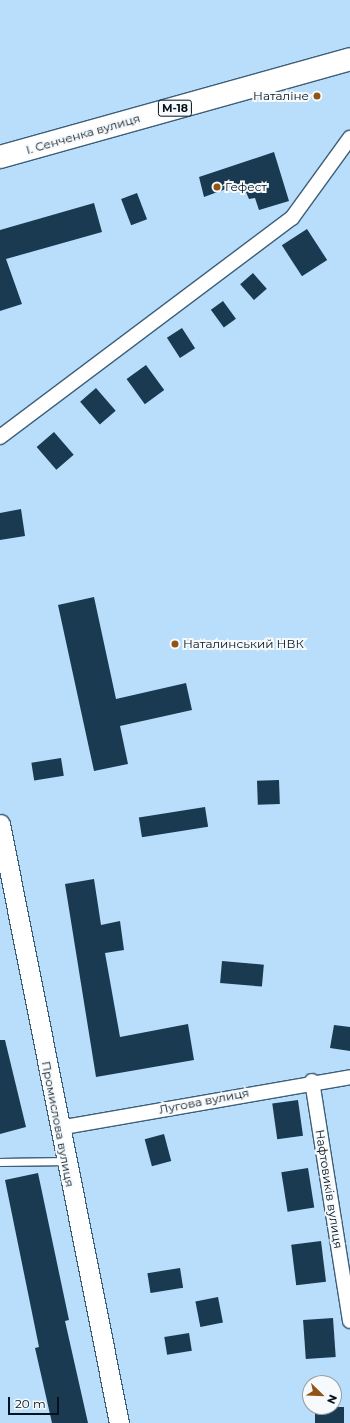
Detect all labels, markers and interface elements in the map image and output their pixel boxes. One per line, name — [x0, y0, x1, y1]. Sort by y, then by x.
place label: Наталіне — [253, 89, 309, 103]
marker: Наталіне — [312, 91, 322, 101]
road number: М-18 — [157, 99, 193, 117]
street label: І. Сенченка вулиця — [24, 111, 142, 157]
place label: Гефест — [225, 180, 267, 194]
marker: Гефест — [212, 182, 222, 192]
place label: Наталинський НВК — [183, 637, 304, 651]
marker: Наталинський НВК — [170, 639, 180, 649]
street label: Промислова вулиця — [39, 1060, 77, 1188]
street label: Лугова вулиця — [158, 1085, 250, 1117]
street label: Нафтовиків вулиця — [312, 1128, 346, 1250]
north arrow — [302, 1375, 342, 1415]
scale bar — [10, 1389, 61, 1415]
text: N — [324, 1392, 340, 1406]
text: 20 m — [15, 1396, 46, 1411]

